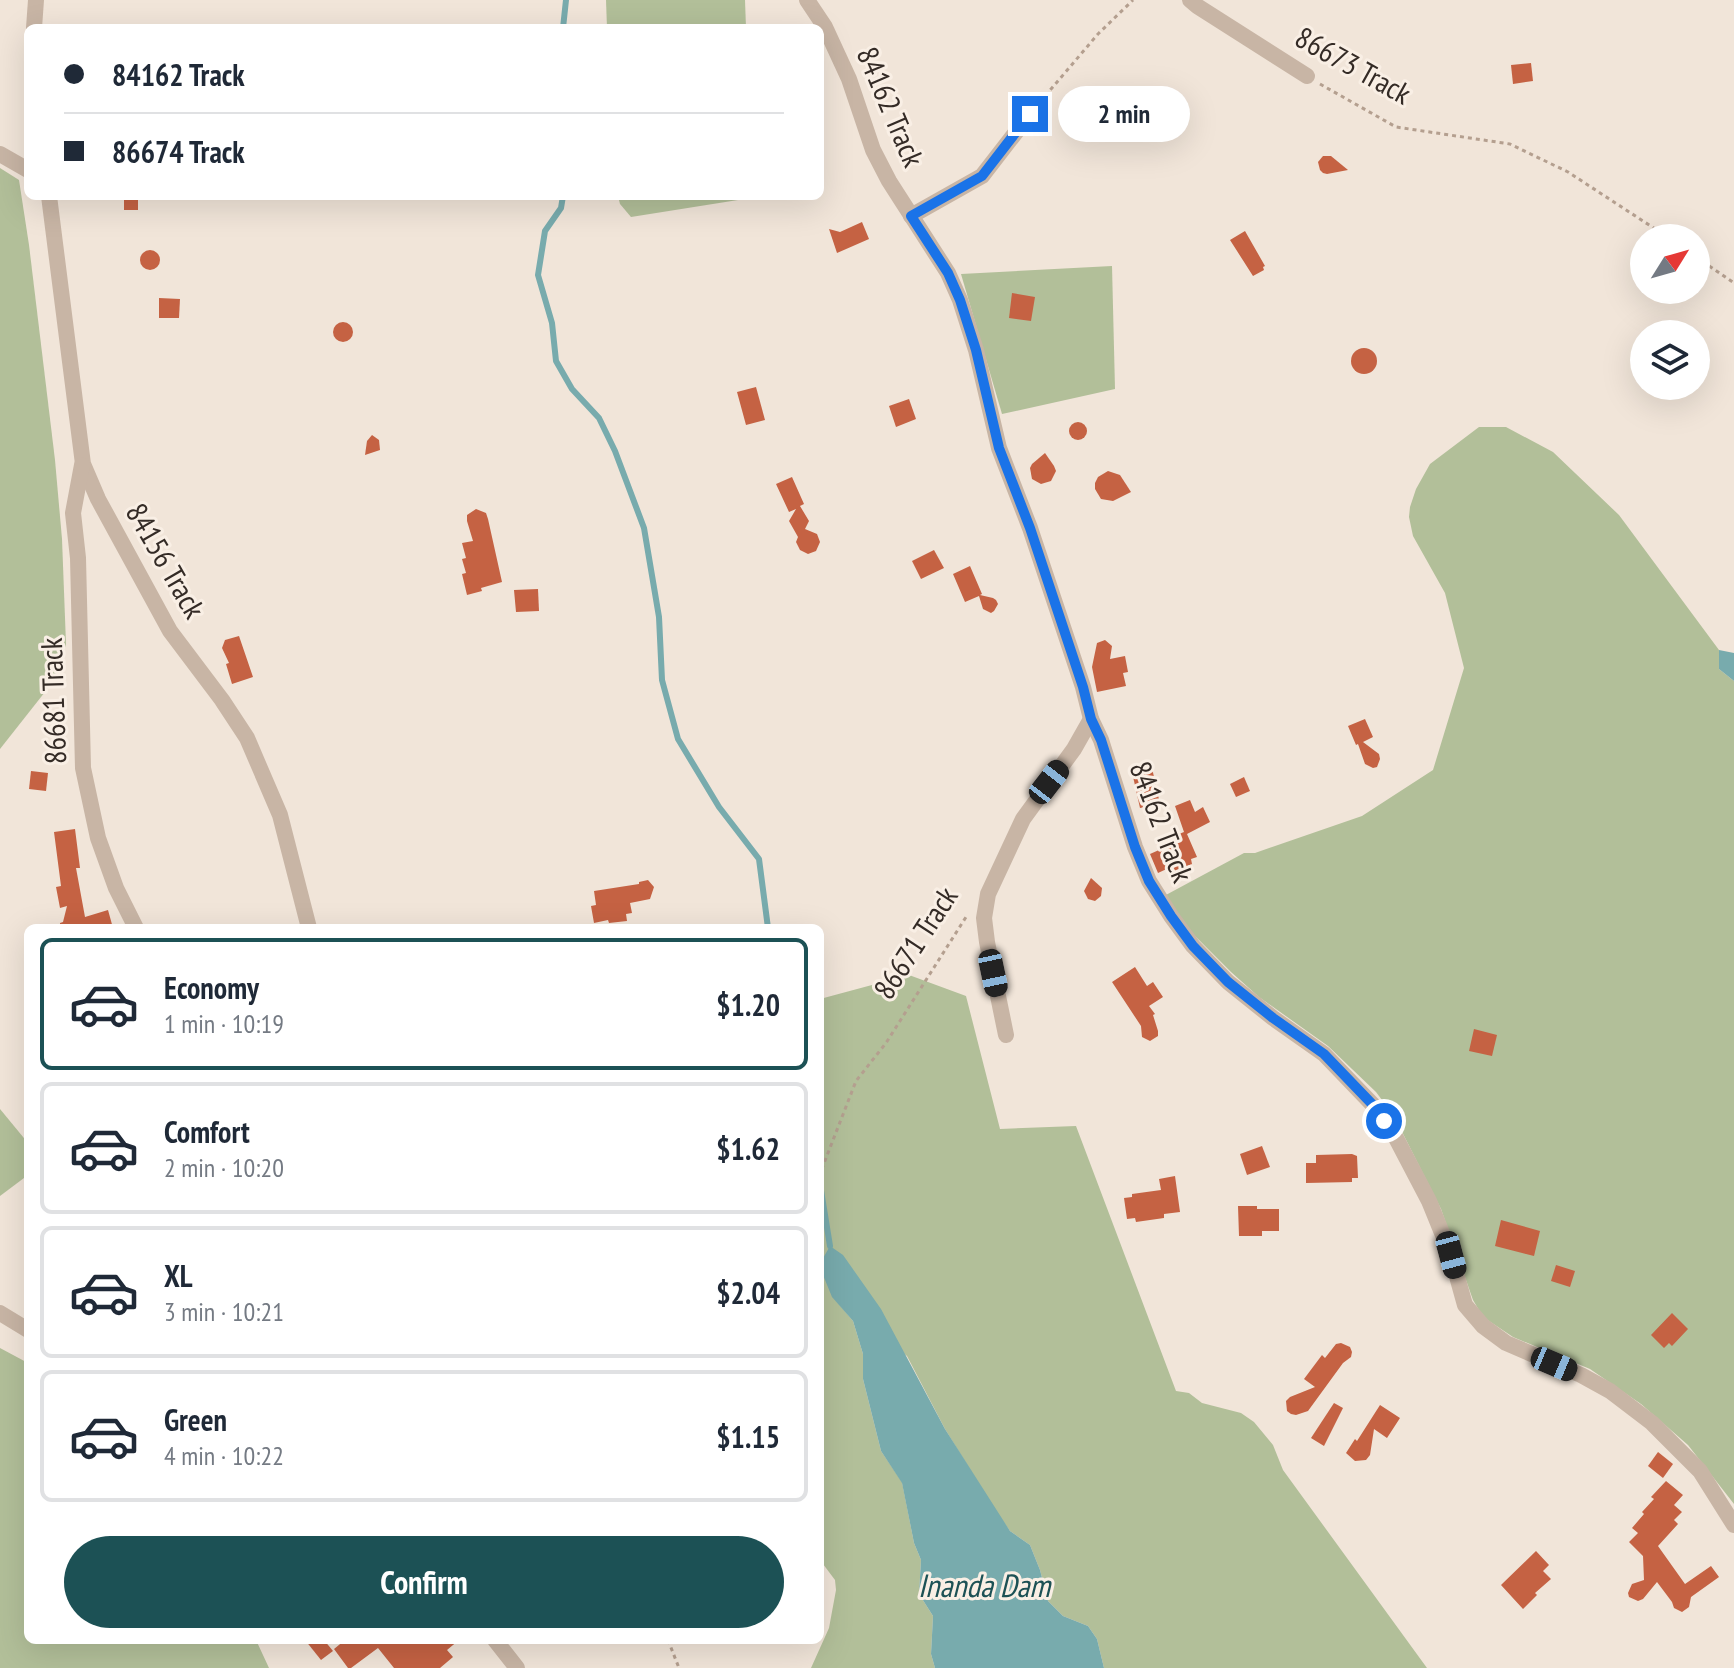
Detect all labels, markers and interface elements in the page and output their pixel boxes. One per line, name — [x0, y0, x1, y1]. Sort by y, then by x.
street label: 86673 Track — [1289, 17, 1419, 113]
street label: 84162 Track — [849, 41, 934, 173]
text: 84162 Track — [112, 55, 245, 94]
callout: 2 min — [1058, 86, 1190, 142]
route end — [1012, 96, 1048, 132]
text: 2 min — [1098, 97, 1150, 130]
text: 86674 Track — [112, 132, 245, 171]
north arrow — [1630, 224, 1710, 304]
map controls — [1630, 224, 1710, 400]
button: layers — [1630, 320, 1710, 400]
street label: 84156 Track — [118, 496, 215, 625]
street label: 86681 Track — [31, 637, 74, 765]
street label: 84162 Track — [1122, 755, 1203, 888]
car — [1025, 756, 1073, 808]
street label: 86671 Track — [864, 878, 966, 1006]
car — [976, 947, 1010, 999]
icon: car — [68, 968, 140, 1040]
text: Economy — [164, 968, 259, 1007]
text: $1.20 — [716, 985, 780, 1024]
text: 1 min · 10:19 — [164, 1007, 284, 1040]
route start — [1366, 1103, 1402, 1139]
icon: car — [68, 1112, 140, 1184]
text: Comfort — [164, 1112, 250, 1151]
text: $1.62 — [716, 1129, 780, 1168]
text: 2 min · 10:20 — [164, 1151, 284, 1184]
car — [1433, 1229, 1469, 1281]
icon: car — [68, 1256, 140, 1328]
text: XL — [164, 1256, 193, 1295]
text: $2.04 — [716, 1273, 780, 1312]
text: 3 min · 10:21 — [164, 1295, 284, 1328]
car — [1527, 1344, 1581, 1384]
icon: car — [68, 1400, 140, 1472]
text: Green — [164, 1400, 227, 1439]
text: $1.15 — [716, 1417, 780, 1456]
text: 4 min · 10:22 — [164, 1439, 284, 1472]
button: Confirm — [64, 1536, 784, 1628]
water label: Inanda Dam — [918, 1564, 1052, 1606]

